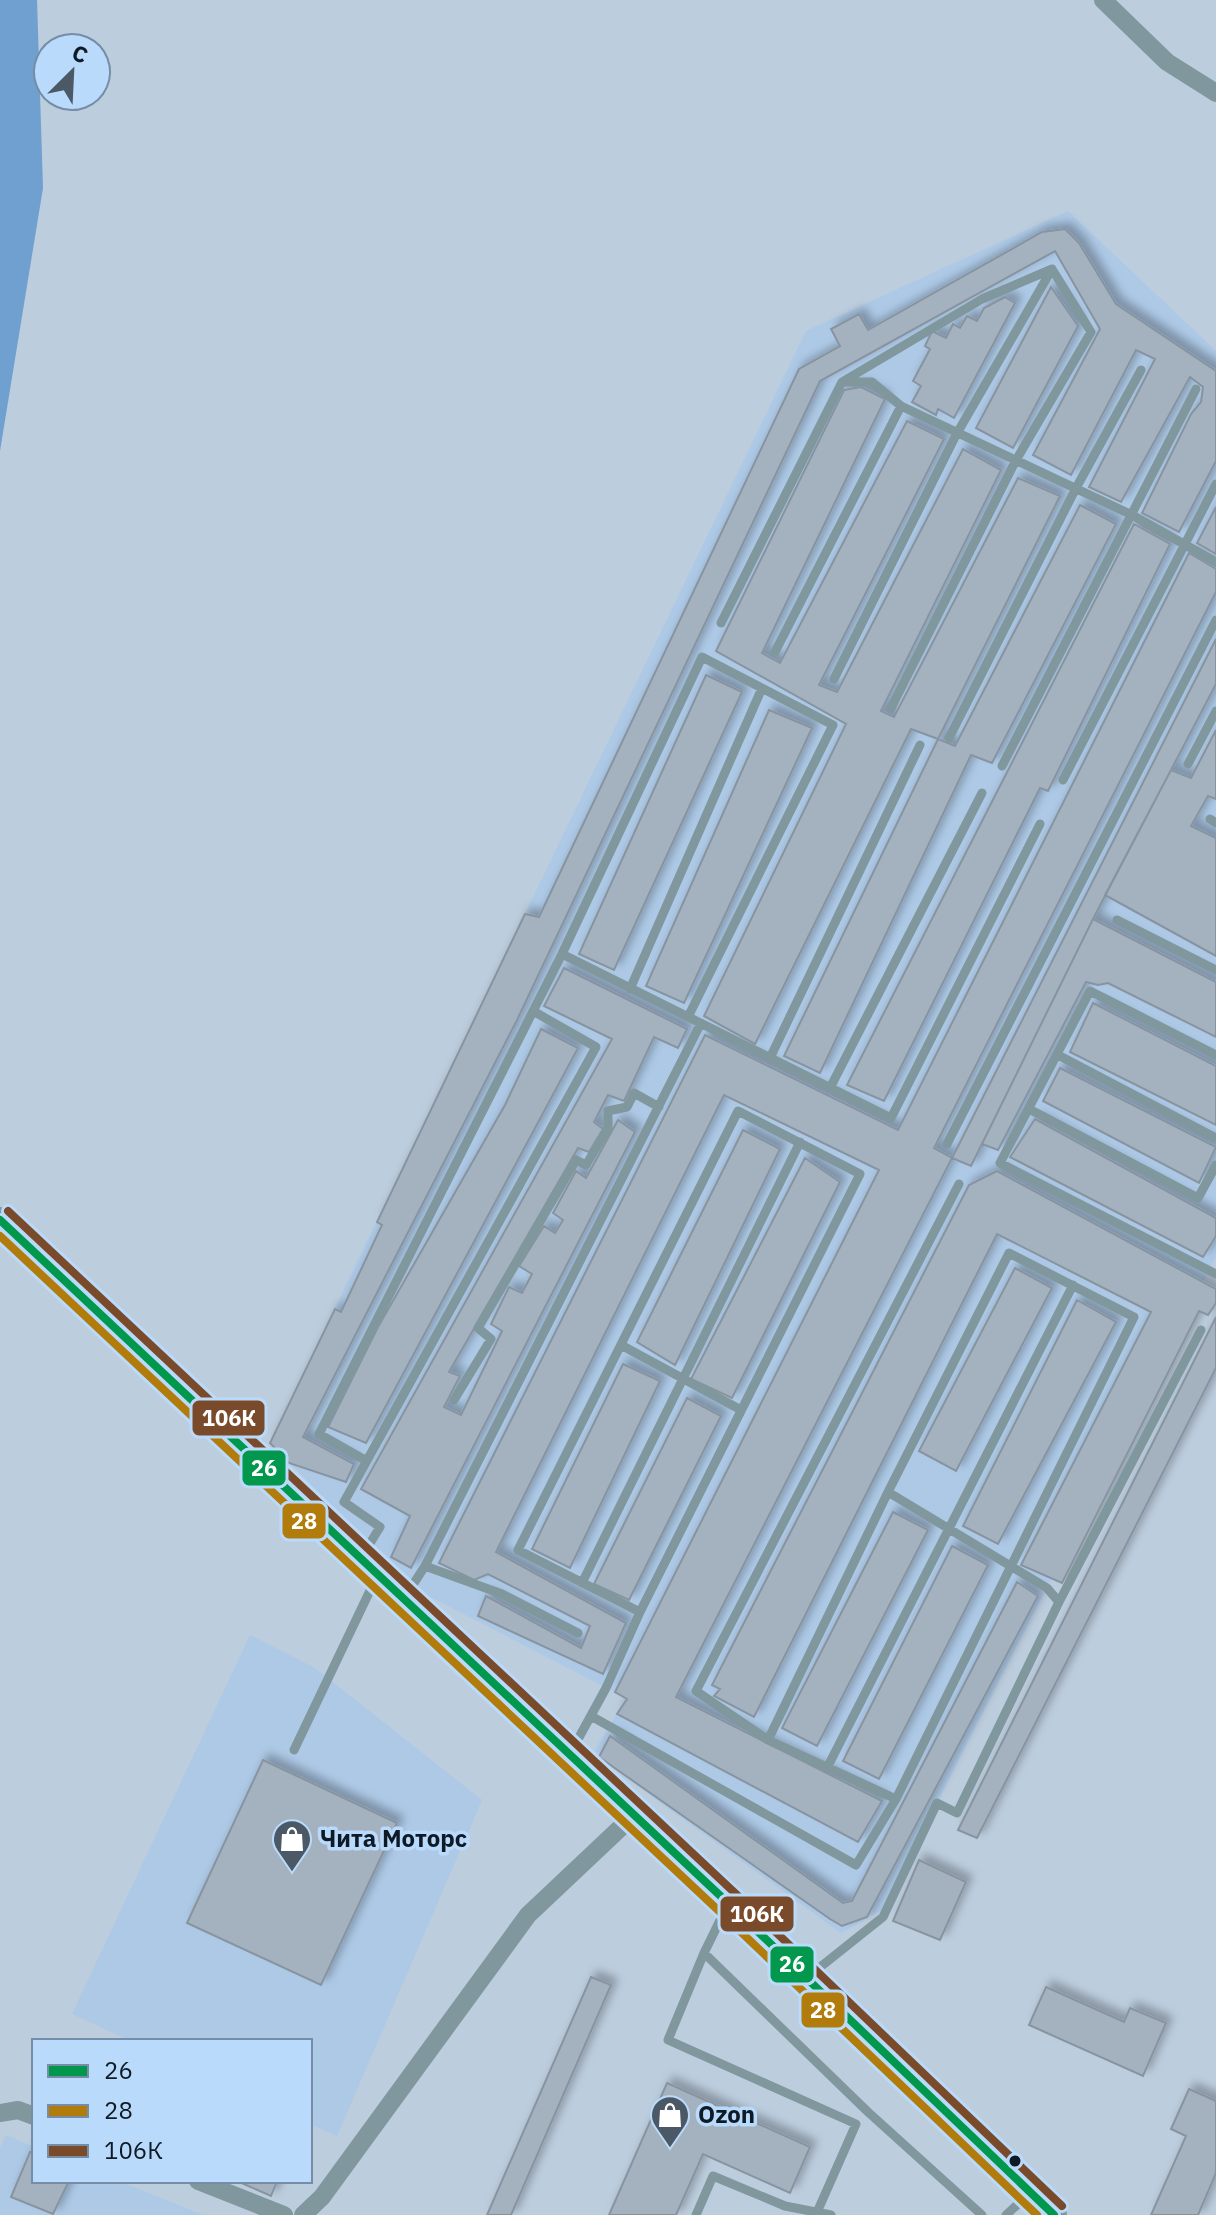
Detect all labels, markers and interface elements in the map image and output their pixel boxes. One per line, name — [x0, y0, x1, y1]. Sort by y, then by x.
north arrow — [32, 32, 112, 112]
text: С — [68, 37, 93, 69]
line badge: 106К — [191, 1399, 266, 1437]
text: 106К — [202, 1403, 256, 1432]
line badge: 26 — [241, 1449, 287, 1487]
text: 26 — [251, 1453, 277, 1482]
line badge: 28 — [281, 1502, 327, 1540]
text: 28 — [291, 1506, 317, 1535]
shop icon: Чита Моторс — [271, 1818, 313, 1873]
place label: Чита Моторс — [320, 1822, 467, 1854]
line badge: 106К — [719, 1895, 795, 1933]
text: 106К — [730, 1899, 784, 1928]
line badge: 26 — [769, 1945, 815, 1984]
text: 26 — [779, 1949, 805, 1978]
line badge: 28 — [800, 1991, 846, 2029]
text: 28 — [810, 1995, 836, 2024]
legend — [32, 2039, 312, 2183]
text: 26 — [104, 2054, 133, 2086]
text: 28 — [104, 2094, 133, 2126]
shop icon: Ozon — [649, 2094, 691, 2149]
place label: Ozon — [698, 2098, 755, 2130]
text: 106К — [104, 2134, 163, 2166]
unlabelled marker — [1007, 2153, 1023, 2169]

